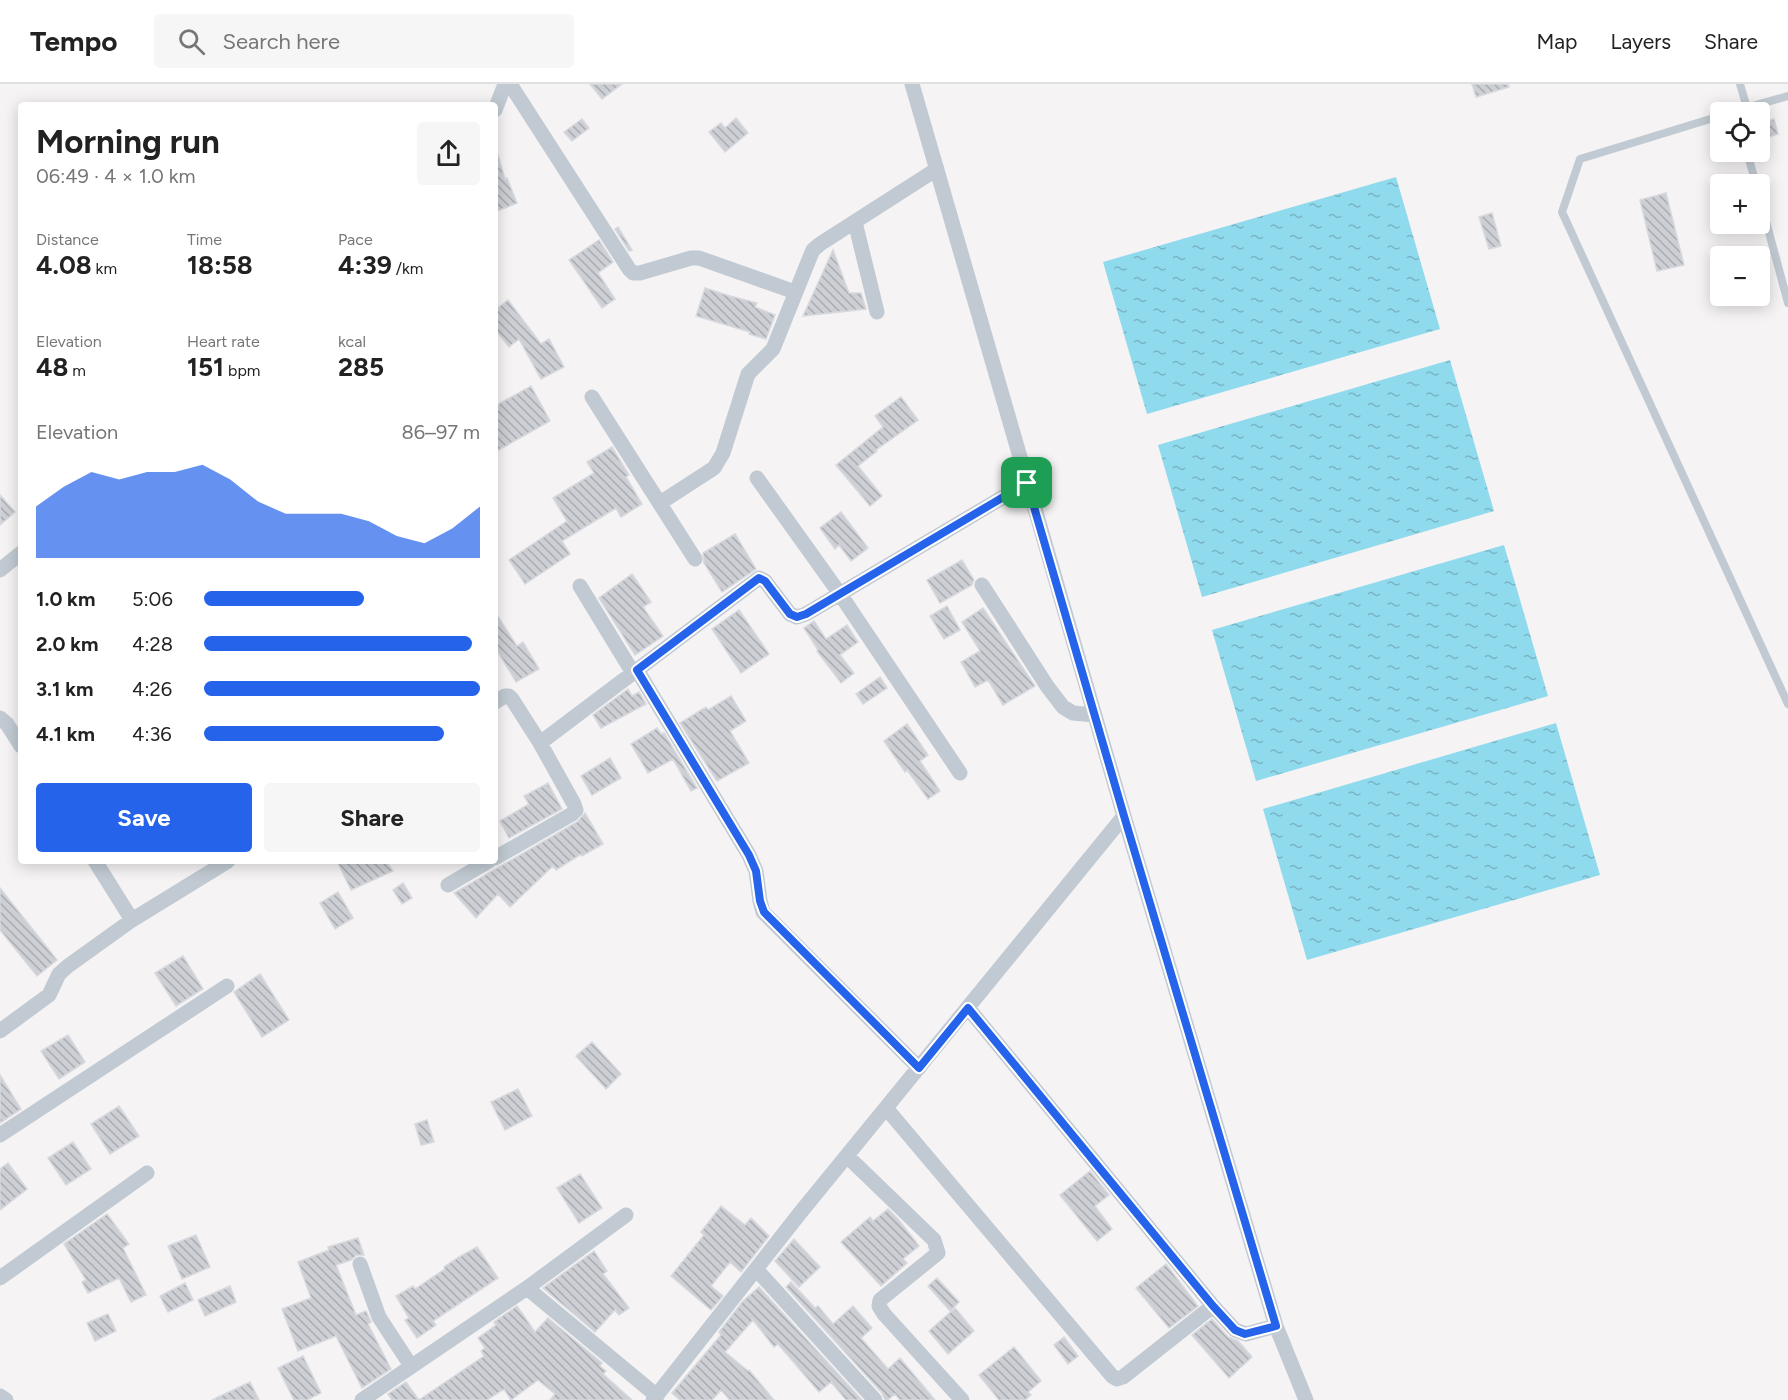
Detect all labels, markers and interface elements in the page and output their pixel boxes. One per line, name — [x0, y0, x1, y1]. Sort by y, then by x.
search box — [154, 14, 574, 68]
text: Tempo — [30, 24, 118, 58]
icon: search — [175, 25, 208, 58]
text: Search here — [223, 28, 340, 55]
text: Map — [1537, 29, 1577, 54]
text: Layers — [1610, 29, 1671, 54]
text: Share — [1704, 29, 1758, 54]
map controls — [1710, 102, 1770, 306]
button: locate — [1710, 102, 1770, 162]
text: Morning run — [36, 122, 220, 161]
button: share — [417, 122, 480, 185]
text: 06:49 · 4 × 1.0 km — [36, 164, 196, 188]
button: + — [1710, 174, 1770, 234]
text: Distance — [36, 230, 99, 249]
text: Time — [187, 230, 222, 249]
text: Pace — [338, 230, 373, 249]
button: − — [1710, 246, 1770, 306]
text: 4.08 — [36, 249, 92, 281]
text: 18:58 — [187, 249, 253, 281]
text: 4:39 — [338, 249, 392, 281]
text: km — [92, 259, 117, 278]
text: /km — [392, 259, 423, 278]
text: Elevation — [36, 332, 102, 351]
text: Heart rate — [187, 332, 260, 351]
text: kcal — [338, 332, 366, 351]
text: 48 — [36, 351, 68, 383]
text: 151 — [187, 351, 224, 383]
text: 285 — [338, 351, 384, 383]
text: m — [68, 361, 86, 380]
text: bpm — [224, 361, 260, 380]
text: Elevation — [36, 420, 118, 444]
text: 86–97 m — [401, 420, 480, 444]
pin — [1001, 457, 1052, 508]
icon: arrive — [1010, 466, 1043, 499]
text: 1.0 km — [36, 587, 95, 611]
text: 5:06 — [132, 587, 173, 611]
text: 2.0 km — [36, 632, 98, 656]
text: 4:28 — [132, 632, 173, 656]
text: 3.1 km — [36, 677, 93, 701]
text: 4:26 — [132, 677, 172, 701]
text: 4.1 km — [36, 722, 95, 746]
text: 4:36 — [132, 722, 172, 746]
button: Save — [36, 783, 252, 852]
button: Share — [264, 783, 480, 852]

